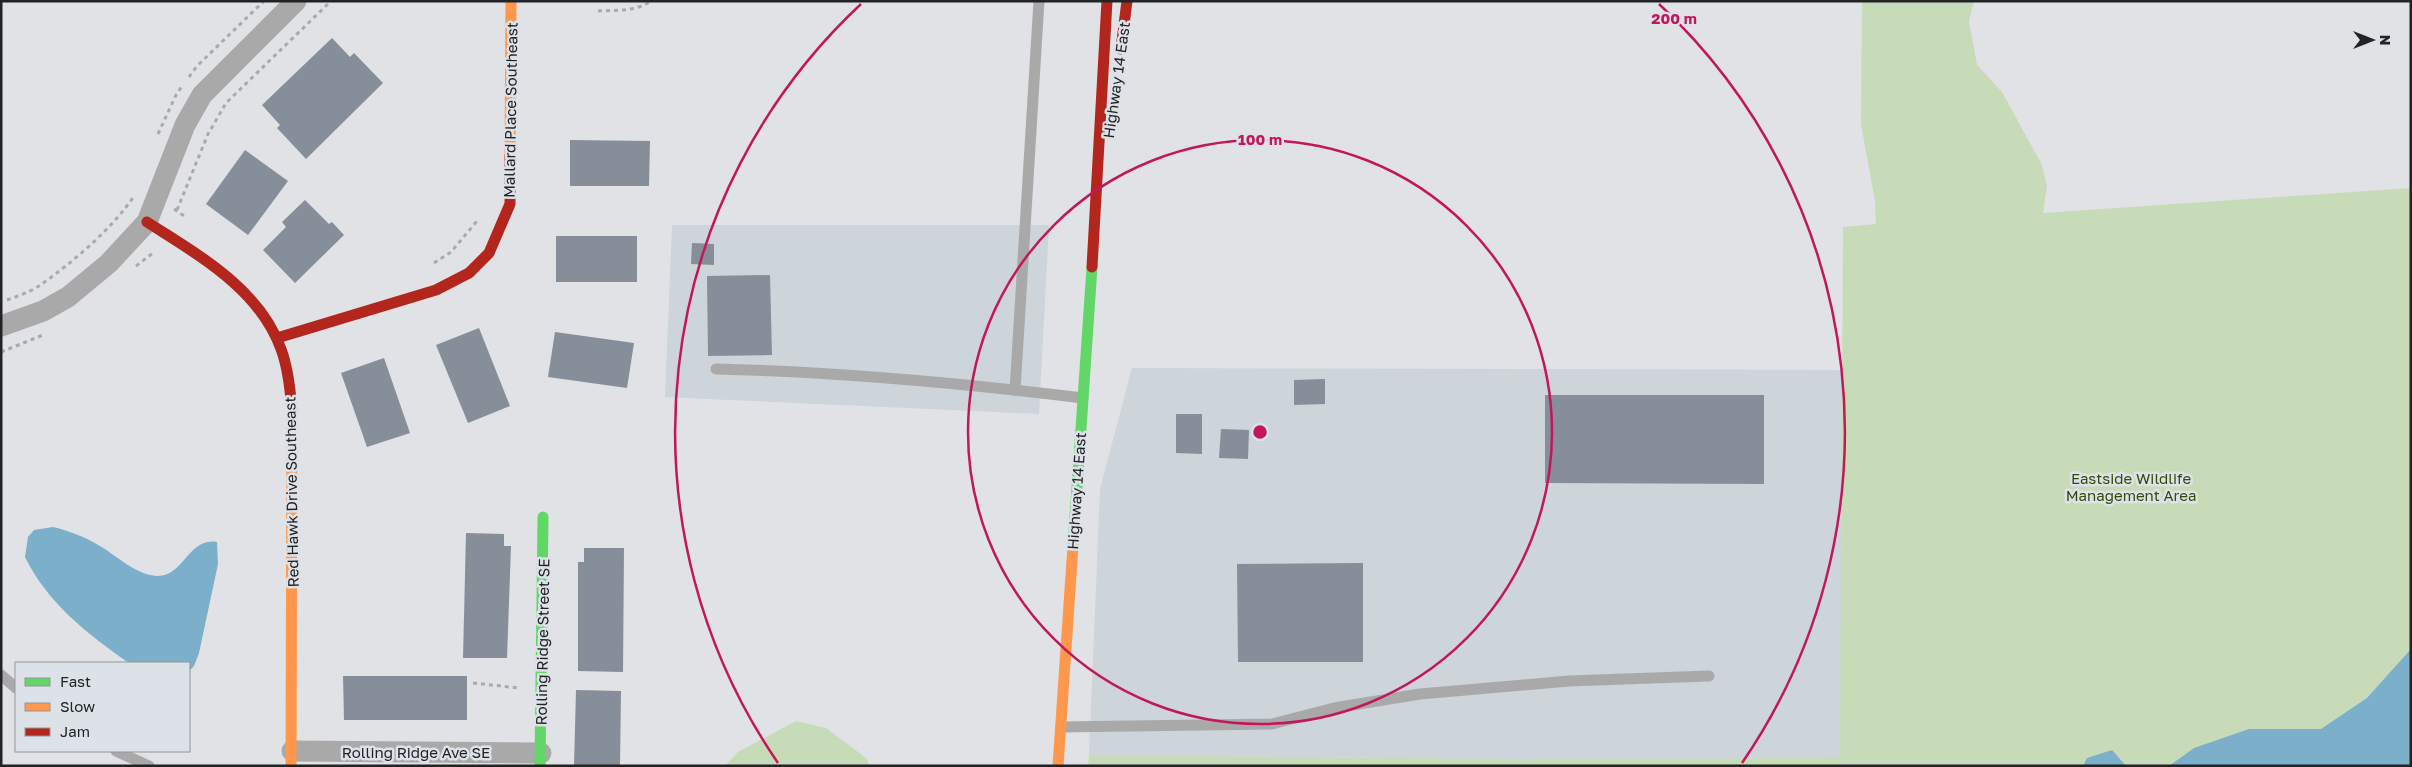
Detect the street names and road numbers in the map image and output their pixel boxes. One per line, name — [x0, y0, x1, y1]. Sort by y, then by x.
street label: Highway 14 East — [1099, 21, 1133, 139]
street label: Mallard Place Southeast — [499, 22, 521, 198]
street label: Red Hawk Drive Southeast — [280, 396, 302, 588]
street label: Highway 14 East — [1063, 432, 1089, 550]
street label: Rolling Ridge Street SE — [532, 558, 552, 726]
street label: Rolling Ridge Ave SE — [342, 743, 490, 761]

